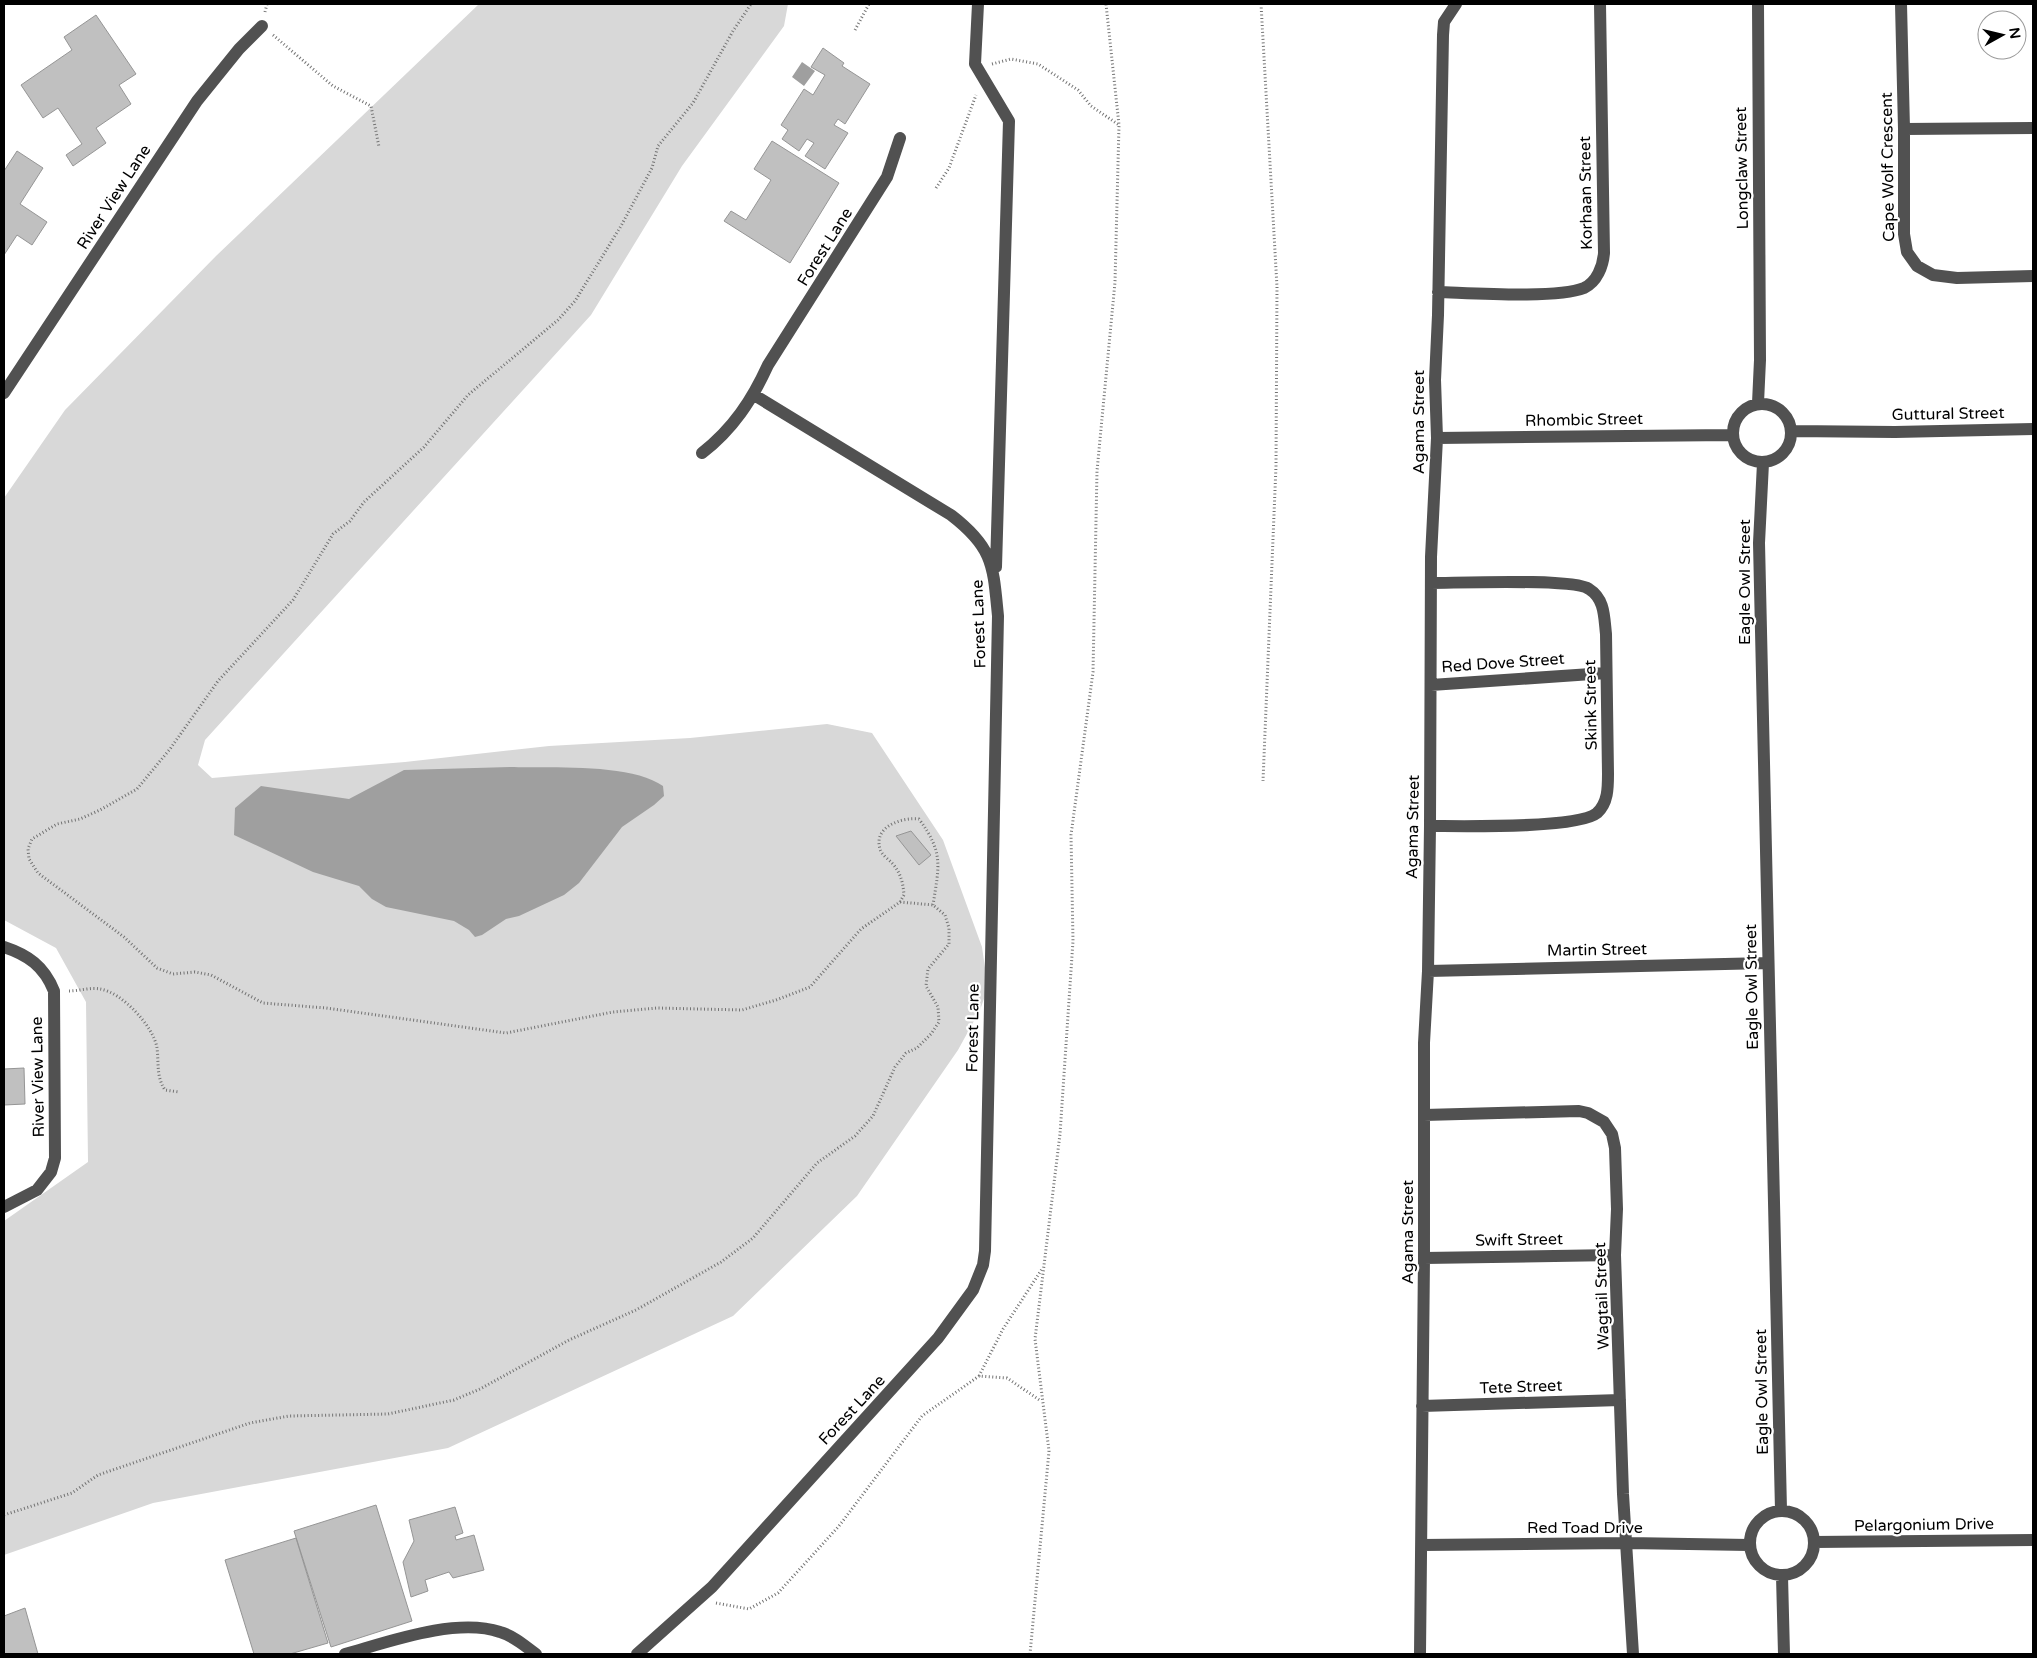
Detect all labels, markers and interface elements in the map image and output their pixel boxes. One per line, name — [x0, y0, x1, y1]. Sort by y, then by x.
north arrow — [1977, 10, 2027, 60]
text: N — [2005, 27, 2024, 40]
street label: Cape Wolf Crescent — [1877, 92, 1899, 242]
street label: Longclaw Street — [1731, 106, 1753, 230]
street label: Korhaan Street — [1575, 136, 1597, 250]
street label: River View Lane — [73, 141, 155, 253]
street label: Forest Lane — [793, 204, 857, 290]
street label: Agama Street — [1409, 370, 1429, 474]
street label: Guttural Street — [1891, 403, 2005, 425]
street label: Rhombic Street — [1525, 409, 1643, 431]
street label: Eagle Owl Street — [1735, 519, 1755, 645]
street label: Forest Lane — [967, 579, 991, 669]
street label: Red Dove Street — [1441, 649, 1565, 677]
street label: Skink Street — [1580, 659, 1602, 751]
street label: Agama Street — [1402, 775, 1424, 879]
street label: Eagle Owl Street — [1741, 924, 1763, 1050]
street label: Martin Street — [1547, 939, 1647, 961]
street label: Forest Lane — [962, 984, 984, 1072]
street label: River View Lane — [27, 1016, 49, 1138]
street label: Agama Street — [1398, 1180, 1418, 1284]
street label: Swift Street — [1475, 1229, 1563, 1251]
street label: Wagtail Street — [1590, 1242, 1614, 1350]
street label: Eagle Owl Street — [1751, 1329, 1773, 1455]
street label: Forest Lane — [814, 1371, 890, 1449]
street label: Tete Street — [1479, 1376, 1563, 1398]
street label: Pelargonium Drive — [1854, 1514, 1994, 1536]
street label: Red Toad Drive — [1527, 1518, 1643, 1538]

